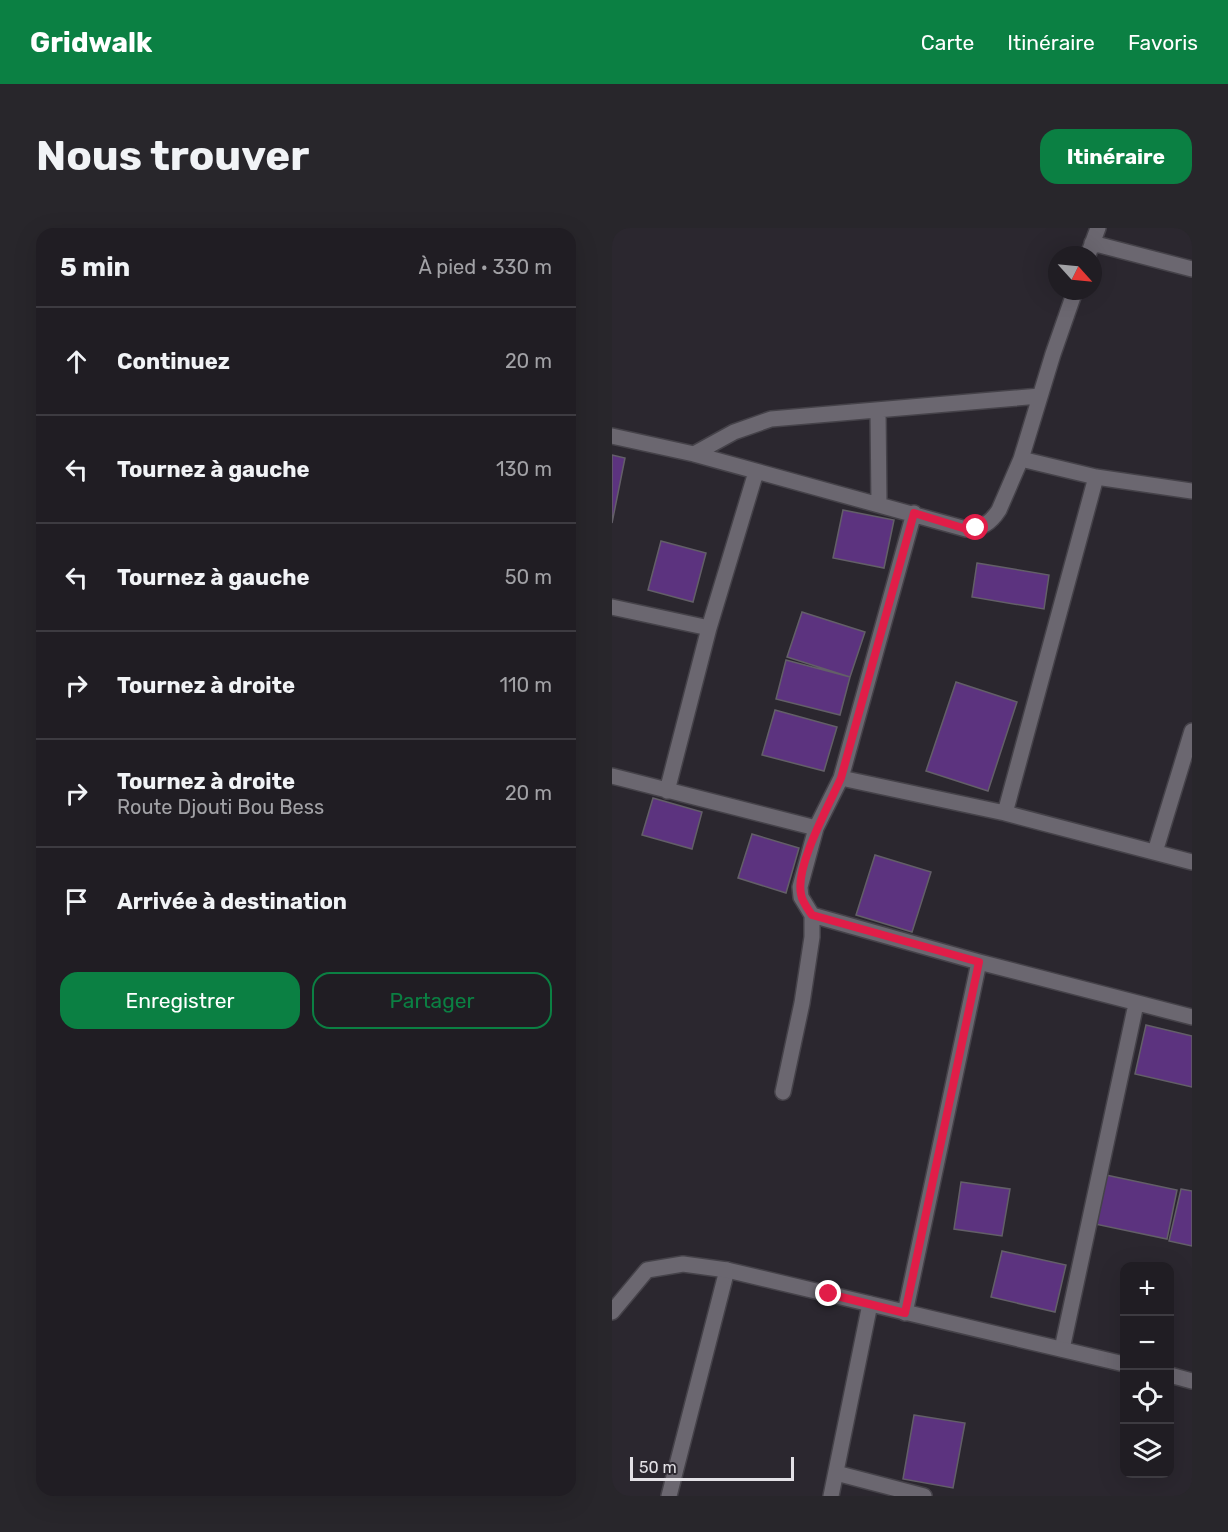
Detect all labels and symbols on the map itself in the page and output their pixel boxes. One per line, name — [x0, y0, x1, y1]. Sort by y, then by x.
north arrow — [1048, 246, 1102, 300]
route start — [962, 514, 988, 540]
route end — [815, 1280, 841, 1306]
scale bar — [630, 1454, 794, 1482]

